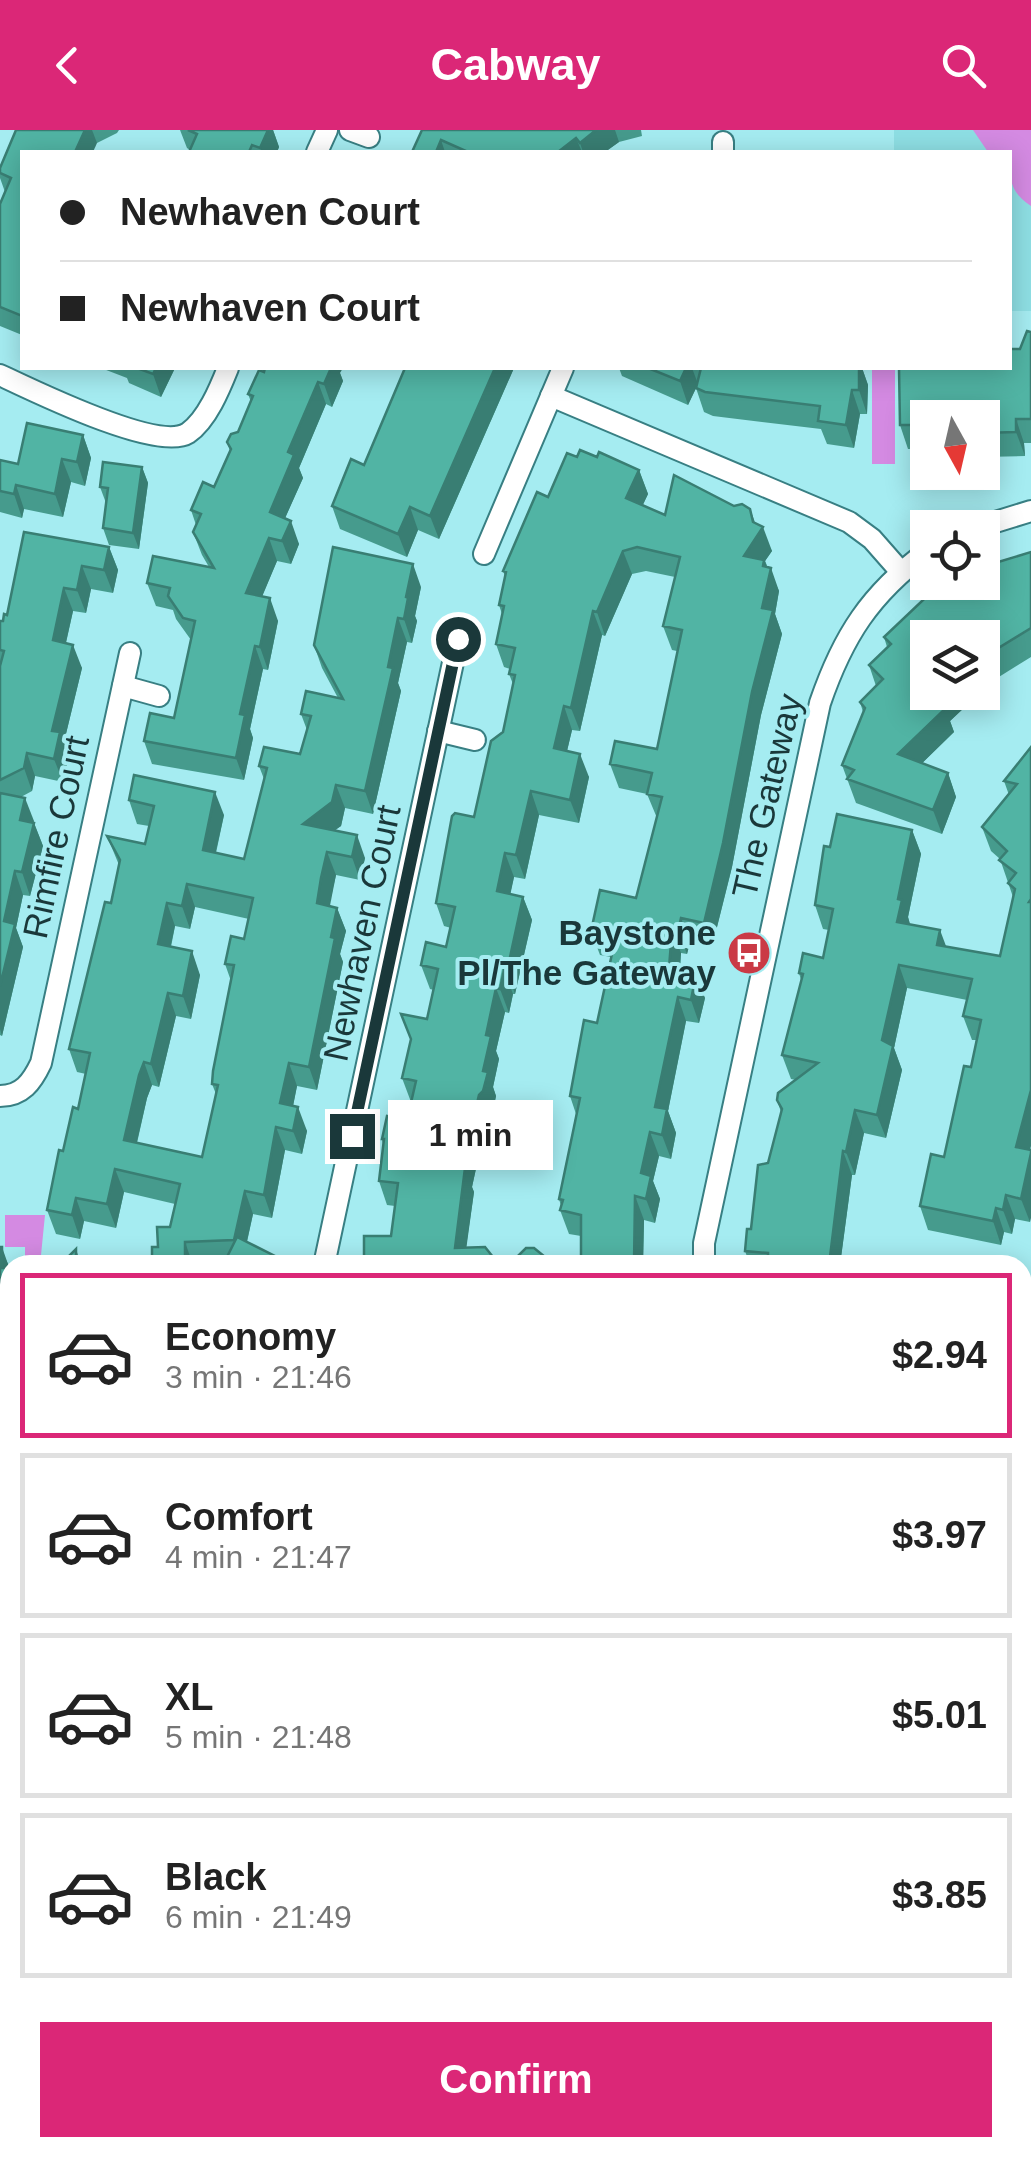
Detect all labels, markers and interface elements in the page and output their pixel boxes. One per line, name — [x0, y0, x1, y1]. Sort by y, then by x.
icon: back — [40, 38, 95, 93]
icon: search — [936, 38, 991, 93]
text: Cabway — [430, 39, 601, 90]
text: Newhaven Court — [120, 191, 420, 233]
text: Newhaven Court — [120, 287, 420, 329]
north arrow — [910, 400, 1000, 490]
map controls — [910, 400, 1000, 710]
button: locate — [910, 510, 1000, 600]
route start — [436, 617, 481, 662]
button: layers — [910, 620, 1000, 710]
street label: The Gateway — [724, 690, 809, 902]
street label: Rimfire Court — [15, 732, 96, 942]
street label: Newhaven Court — [315, 801, 408, 1064]
place label: Baystone Pl/The Gateway — [457, 913, 717, 992]
bus stop icon: Baystone Pl/The Gateway — [726, 930, 772, 976]
callout: 1 min — [387, 1101, 552, 1171]
route end — [330, 1114, 375, 1159]
text: 1 min — [429, 1117, 512, 1153]
icon: car — [45, 1311, 135, 1401]
text: Economy — [165, 1316, 336, 1358]
text: $2.94 — [892, 1334, 987, 1376]
text: 3 min · 21:46 — [165, 1359, 352, 1395]
icon: car — [45, 1491, 135, 1581]
text: Comfort — [165, 1496, 313, 1538]
text: $3.97 — [892, 1514, 987, 1556]
text: 4 min · 21:47 — [165, 1539, 352, 1575]
icon: car — [45, 1671, 135, 1761]
text: XL — [165, 1676, 214, 1718]
text: $5.01 — [892, 1694, 987, 1736]
text: 5 min · 21:48 — [165, 1719, 352, 1755]
icon: car — [45, 1851, 135, 1941]
text: Black — [165, 1856, 266, 1898]
text: $3.85 — [892, 1874, 987, 1916]
text: 6 min · 21:49 — [165, 1899, 352, 1935]
button: Confirm — [40, 2022, 992, 2137]

